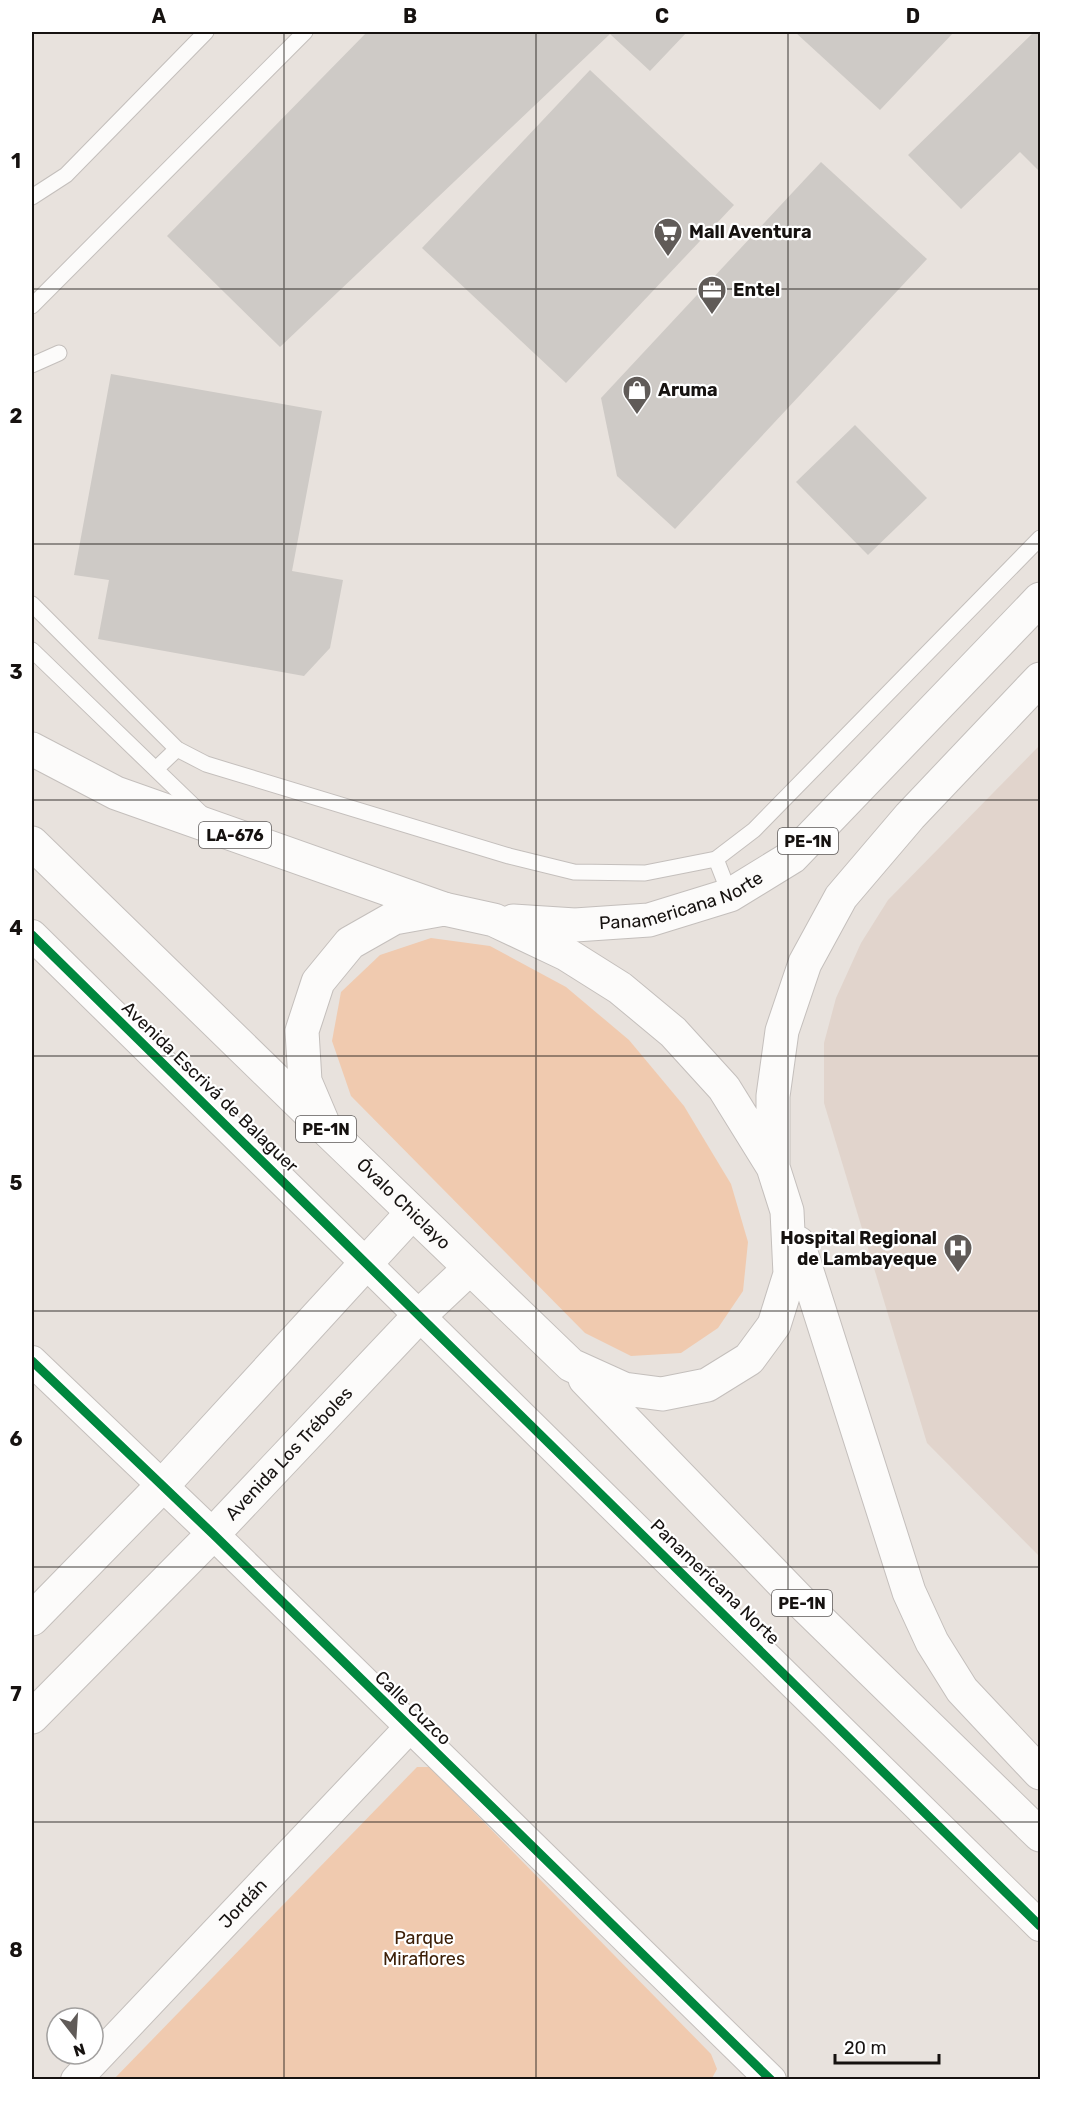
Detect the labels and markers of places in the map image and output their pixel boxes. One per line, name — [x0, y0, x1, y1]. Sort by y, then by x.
supermarket icon: Mall Aventura — [652, 216, 684, 258]
place label: Mall Aventura — [689, 221, 812, 243]
office icon: Entel — [696, 274, 728, 316]
place label: Entel — [733, 279, 780, 301]
shop icon: Aruma — [621, 374, 653, 416]
place label: Aruma — [658, 379, 718, 401]
place label: Hospital Regional de Lambayeque — [780, 1227, 937, 1270]
hospital icon: Hospital Regional de Lambayeque — [942, 1232, 974, 1274]

